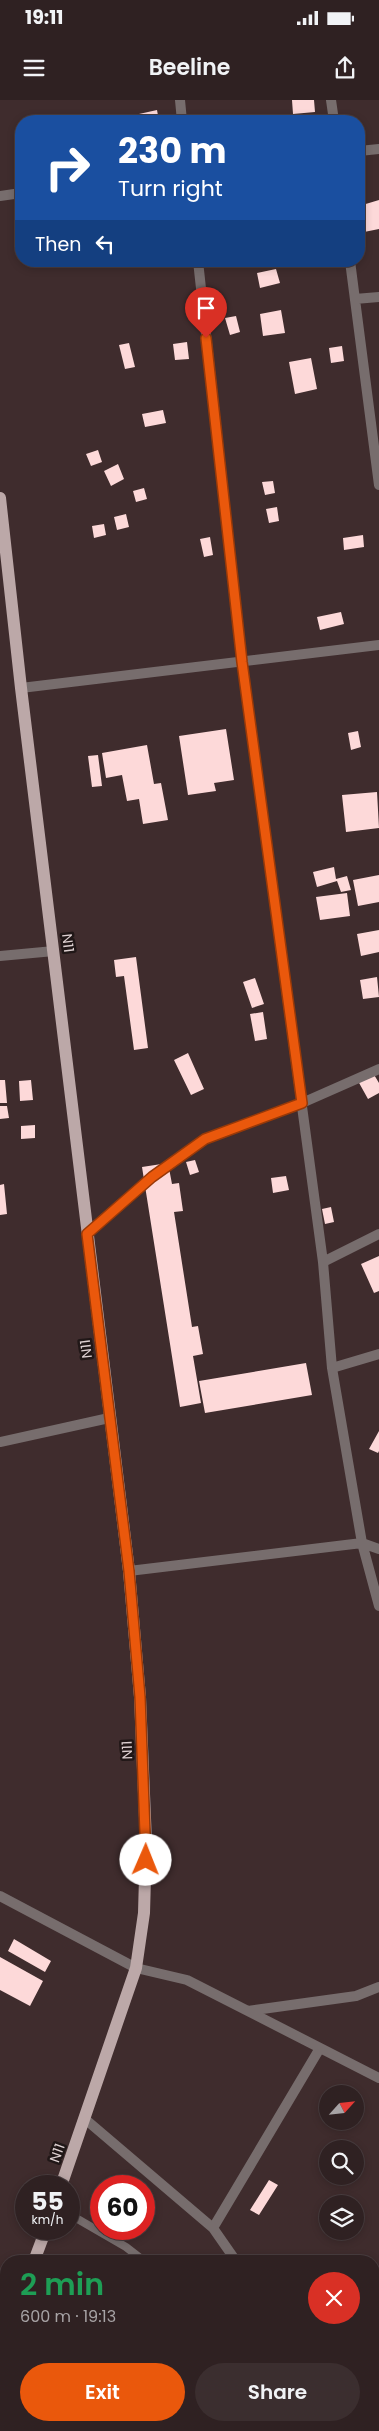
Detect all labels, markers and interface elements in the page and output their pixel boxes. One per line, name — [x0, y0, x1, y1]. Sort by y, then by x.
text: 19:11 — [25, 4, 64, 31]
text: Beeline — [149, 52, 230, 83]
icon: menu — [20, 54, 48, 82]
icon: share — [331, 54, 359, 82]
text: 230 m — [118, 126, 226, 175]
icon: right — [35, 135, 100, 200]
text: Turn right — [118, 173, 223, 204]
icon: left — [91, 230, 119, 258]
text: Then — [35, 231, 81, 258]
pin — [185, 287, 227, 338]
icon: arrive — [192, 294, 220, 322]
street label: N11 — [57, 932, 79, 954]
street label: N11 — [75, 1338, 97, 1360]
street label: N11 — [117, 1740, 137, 1760]
position arrow — [119, 1833, 171, 1885]
north arrow — [319, 2085, 364, 2130]
map controls — [319, 2085, 364, 2240]
button: search — [319, 2140, 364, 2185]
street label: N11 — [44, 2141, 70, 2165]
speed limit sign: 60 — [90, 2175, 155, 2240]
text: 55 — [31, 2184, 64, 2219]
button: layers — [319, 2195, 364, 2240]
text: km/h — [32, 2211, 63, 2228]
text: 2 min — [20, 2263, 104, 2306]
button: close — [308, 2272, 360, 2324]
text: 600 m · 19:13 — [20, 2305, 116, 2328]
button: Exit — [20, 2363, 185, 2421]
button: Share — [195, 2363, 360, 2421]

